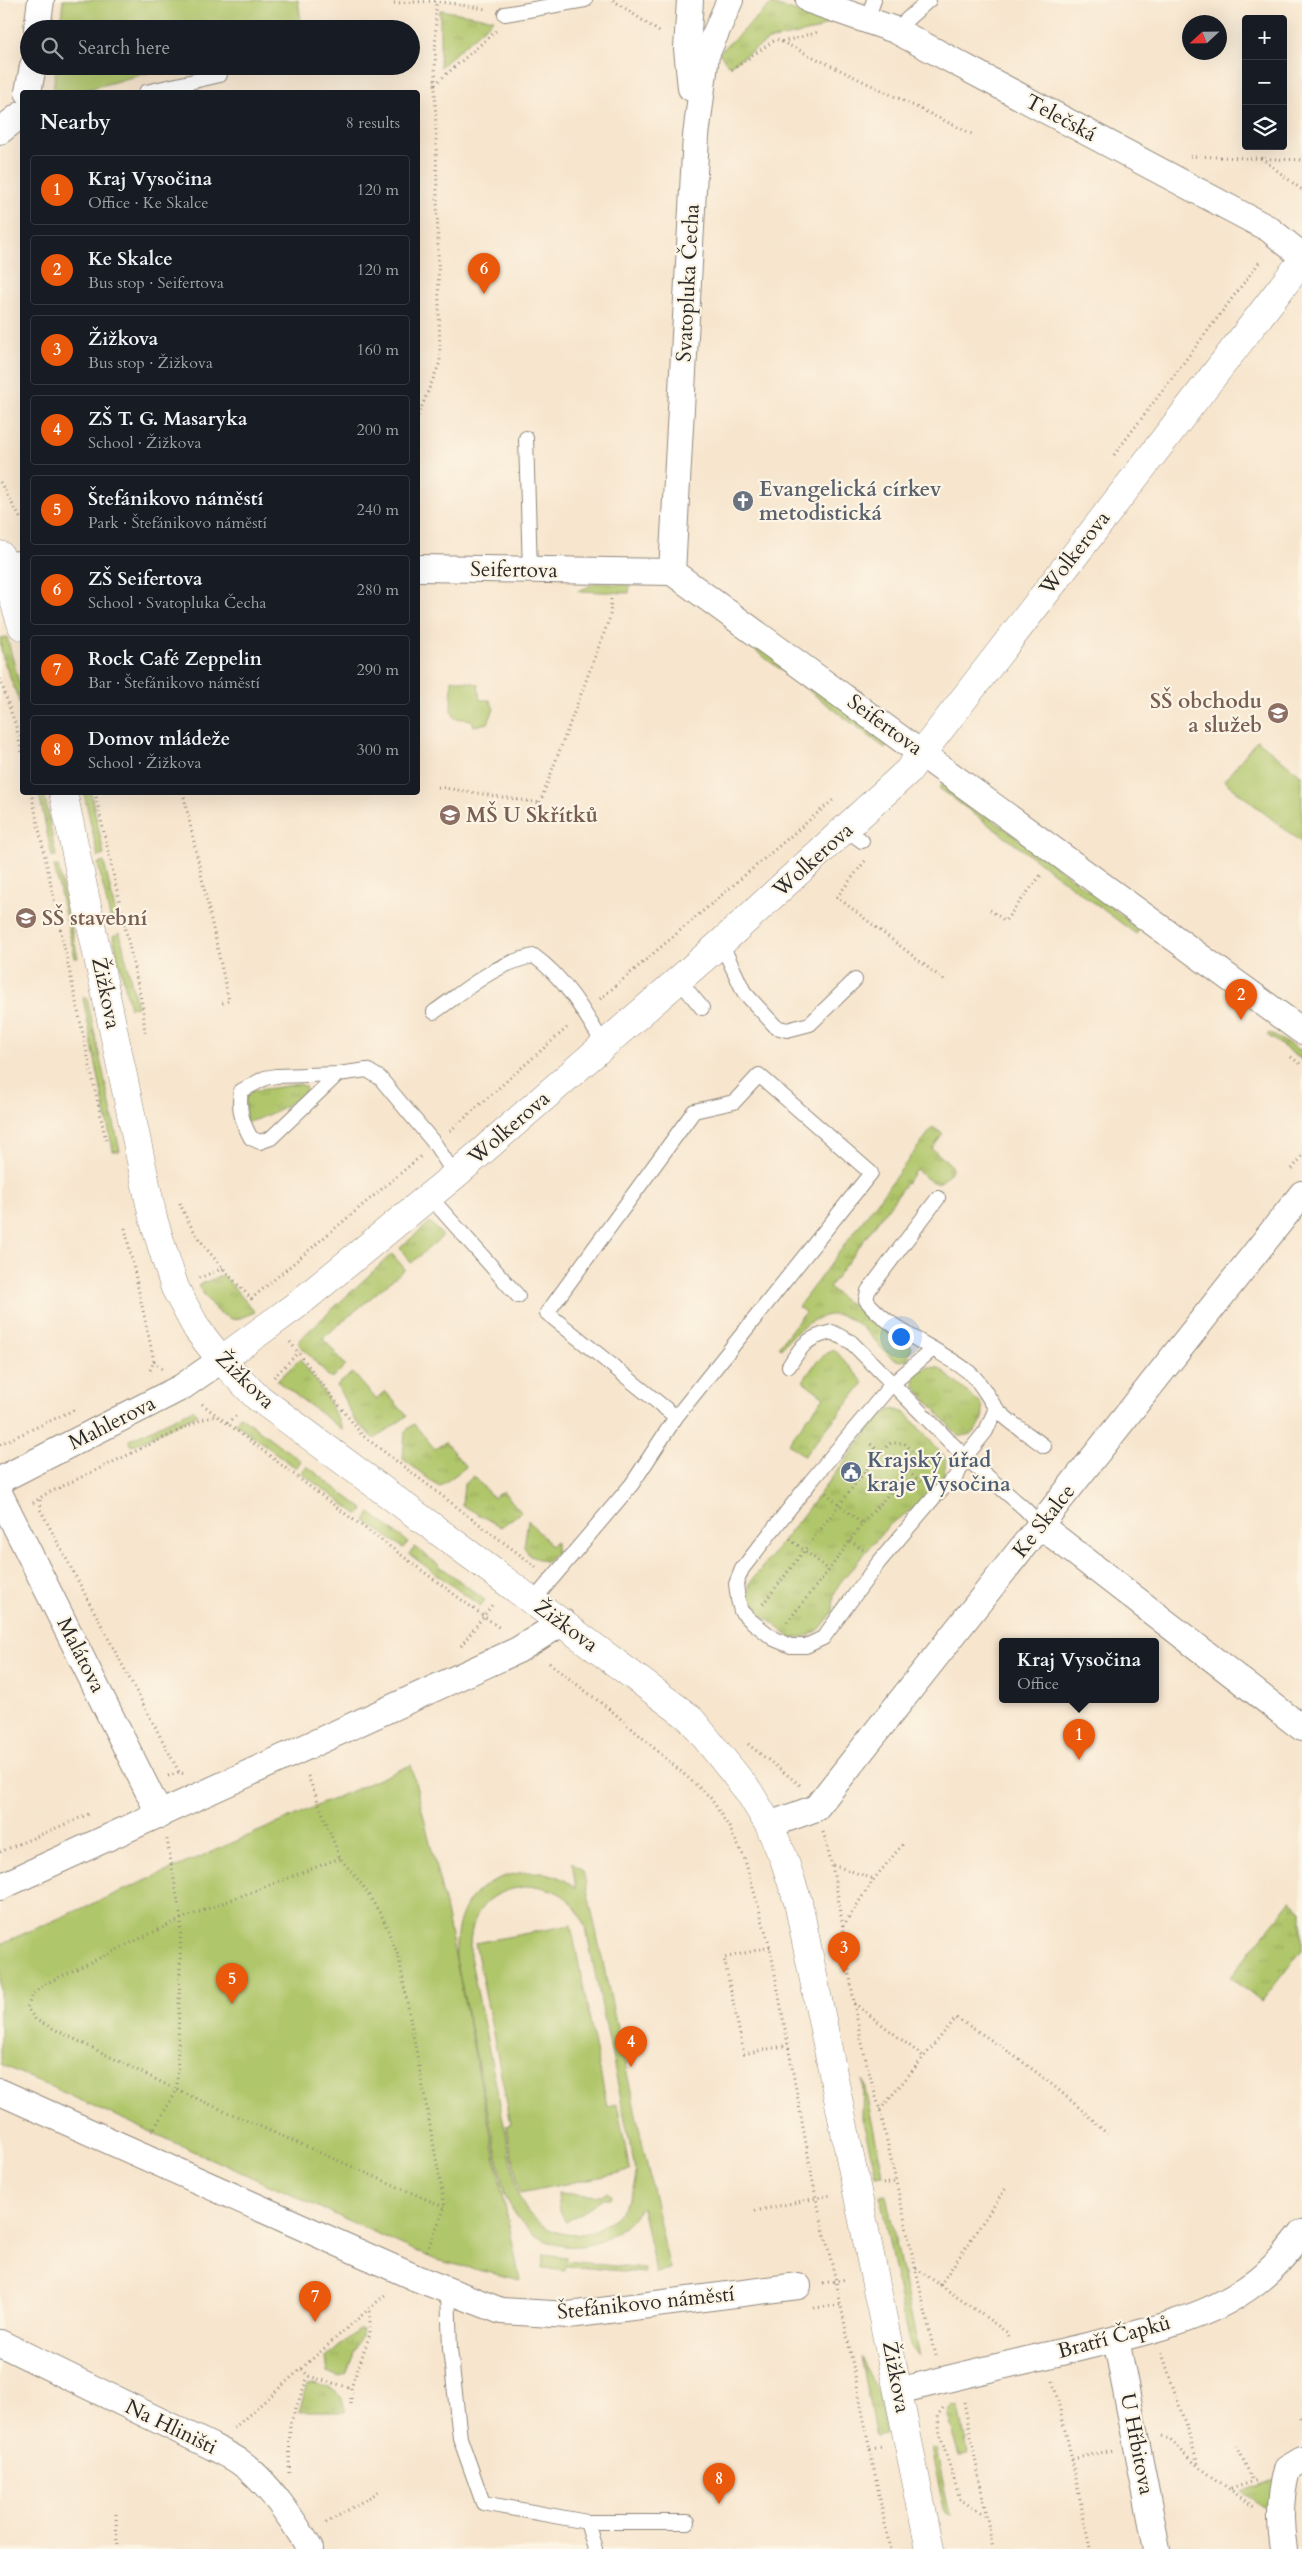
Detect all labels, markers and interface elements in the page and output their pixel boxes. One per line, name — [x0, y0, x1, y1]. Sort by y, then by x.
north arrow — [1182, 15, 1227, 60]
map controls — [1242, 15, 1287, 150]
button: + — [1242, 15, 1287, 60]
search box — [20, 20, 420, 75]
icon: search — [38, 34, 66, 62]
text: Search here — [78, 35, 170, 61]
button: − — [1242, 60, 1287, 105]
street label: Telečská — [1020, 87, 1102, 149]
button: layers — [1242, 105, 1287, 150]
text: Nearby — [40, 108, 111, 137]
text: 8 results — [346, 112, 400, 134]
text: Kraj Vysočina — [88, 166, 212, 192]
text: 1 — [53, 179, 61, 201]
text: 120 m — [357, 179, 399, 201]
text: Office · Ke Skalce — [88, 192, 208, 214]
street label: Svatopluka Čecha — [668, 203, 707, 363]
text: Ke Skalce — [88, 246, 173, 272]
pin: 6 — [468, 253, 500, 294]
text: 2 — [53, 259, 61, 281]
text: 120 m — [357, 259, 399, 281]
text: Bus stop · Seifertova — [88, 272, 224, 294]
text: Žižkova — [88, 326, 158, 352]
text: 3 — [53, 339, 61, 361]
text: 160 m — [357, 339, 399, 361]
text: Bus stop · Žižkova — [88, 352, 213, 374]
text: ZŠ T. G. Masaryka — [88, 406, 247, 432]
text: 4 — [53, 419, 61, 441]
text: 200 m — [357, 419, 399, 441]
text: School · Žižkova — [88, 432, 201, 454]
place label: Evangelická církev metodistická — [759, 475, 942, 528]
text: Štefánikovo náměstí — [88, 486, 264, 512]
church icon: Evangelická církev metodistická — [731, 489, 755, 513]
text: 5 — [53, 499, 61, 521]
text: 240 m — [357, 499, 399, 521]
street label: Wolkerova — [1032, 505, 1117, 602]
text: Park · Štefánikovo náměstí — [88, 512, 267, 534]
street label: Seifertova — [470, 555, 558, 585]
text: ZŠ Seifertova — [88, 566, 202, 592]
text: 6 — [53, 579, 61, 601]
text: 280 m — [357, 579, 399, 601]
text: School · Svatopluka Čecha — [88, 592, 266, 614]
text: Rock Café Zeppelin — [88, 646, 262, 672]
text: 7 — [53, 659, 61, 681]
text: 290 m — [357, 659, 399, 681]
text: Bar · Štefánikovo náměstí — [88, 672, 260, 694]
place label: SŠ obchodu a služeb — [1150, 686, 1262, 740]
street label: Seifertova — [841, 688, 929, 762]
school or university icon: SŠ obchodu a služeb — [1266, 701, 1290, 725]
text: Domov mládeže — [88, 726, 230, 752]
text: 8 — [53, 739, 61, 761]
text: 300 m — [357, 739, 399, 761]
text: School · Žižkova — [88, 752, 201, 774]
place label: MŠ U Skřítků — [466, 800, 598, 830]
school or university icon: MŠ U Skřítků — [438, 803, 462, 827]
street label: Wolkerova — [766, 816, 860, 905]
place label: SŠ stavební — [42, 903, 148, 933]
school or university icon: SŠ stavební — [14, 906, 38, 930]
street label: Žižkova — [84, 954, 129, 1031]
pin: 2 — [1225, 979, 1257, 1020]
street label: Wolkerova — [461, 1084, 556, 1172]
your location — [888, 1324, 914, 1350]
street label: Žižkova — [209, 1344, 282, 1416]
street label: Mahlerova — [64, 1389, 160, 1457]
place label: Krajský úřad kraje Vysočina — [867, 1446, 1011, 1499]
public building icon: Krajský úřad kraje Vysočina — [839, 1460, 863, 1484]
street label: Ke Skalce — [1006, 1478, 1082, 1564]
street label: Žižkova — [528, 1592, 604, 1659]
street label: Malátova — [50, 1612, 112, 1698]
popup — [999, 1638, 1159, 1703]
text: Kraj Vysočina — [1017, 1647, 1141, 1673]
text: Office — [1017, 1673, 1059, 1695]
pin: 1 — [1063, 1719, 1095, 1760]
pin: 3 — [828, 1932, 860, 1973]
pin: 5 — [216, 1963, 248, 2004]
pin: 4 — [615, 2026, 647, 2067]
street label: Štefánikovo náměstí — [556, 2278, 736, 2327]
pin: 7 — [299, 2281, 331, 2322]
street label: Bratří Čapků — [1054, 2307, 1174, 2366]
street label: Žižkova — [875, 2338, 918, 2415]
street label: U Hřbitova — [1113, 2391, 1161, 2497]
street label: Na Hliništi — [120, 2392, 222, 2462]
pin: 8 — [703, 2463, 735, 2504]

